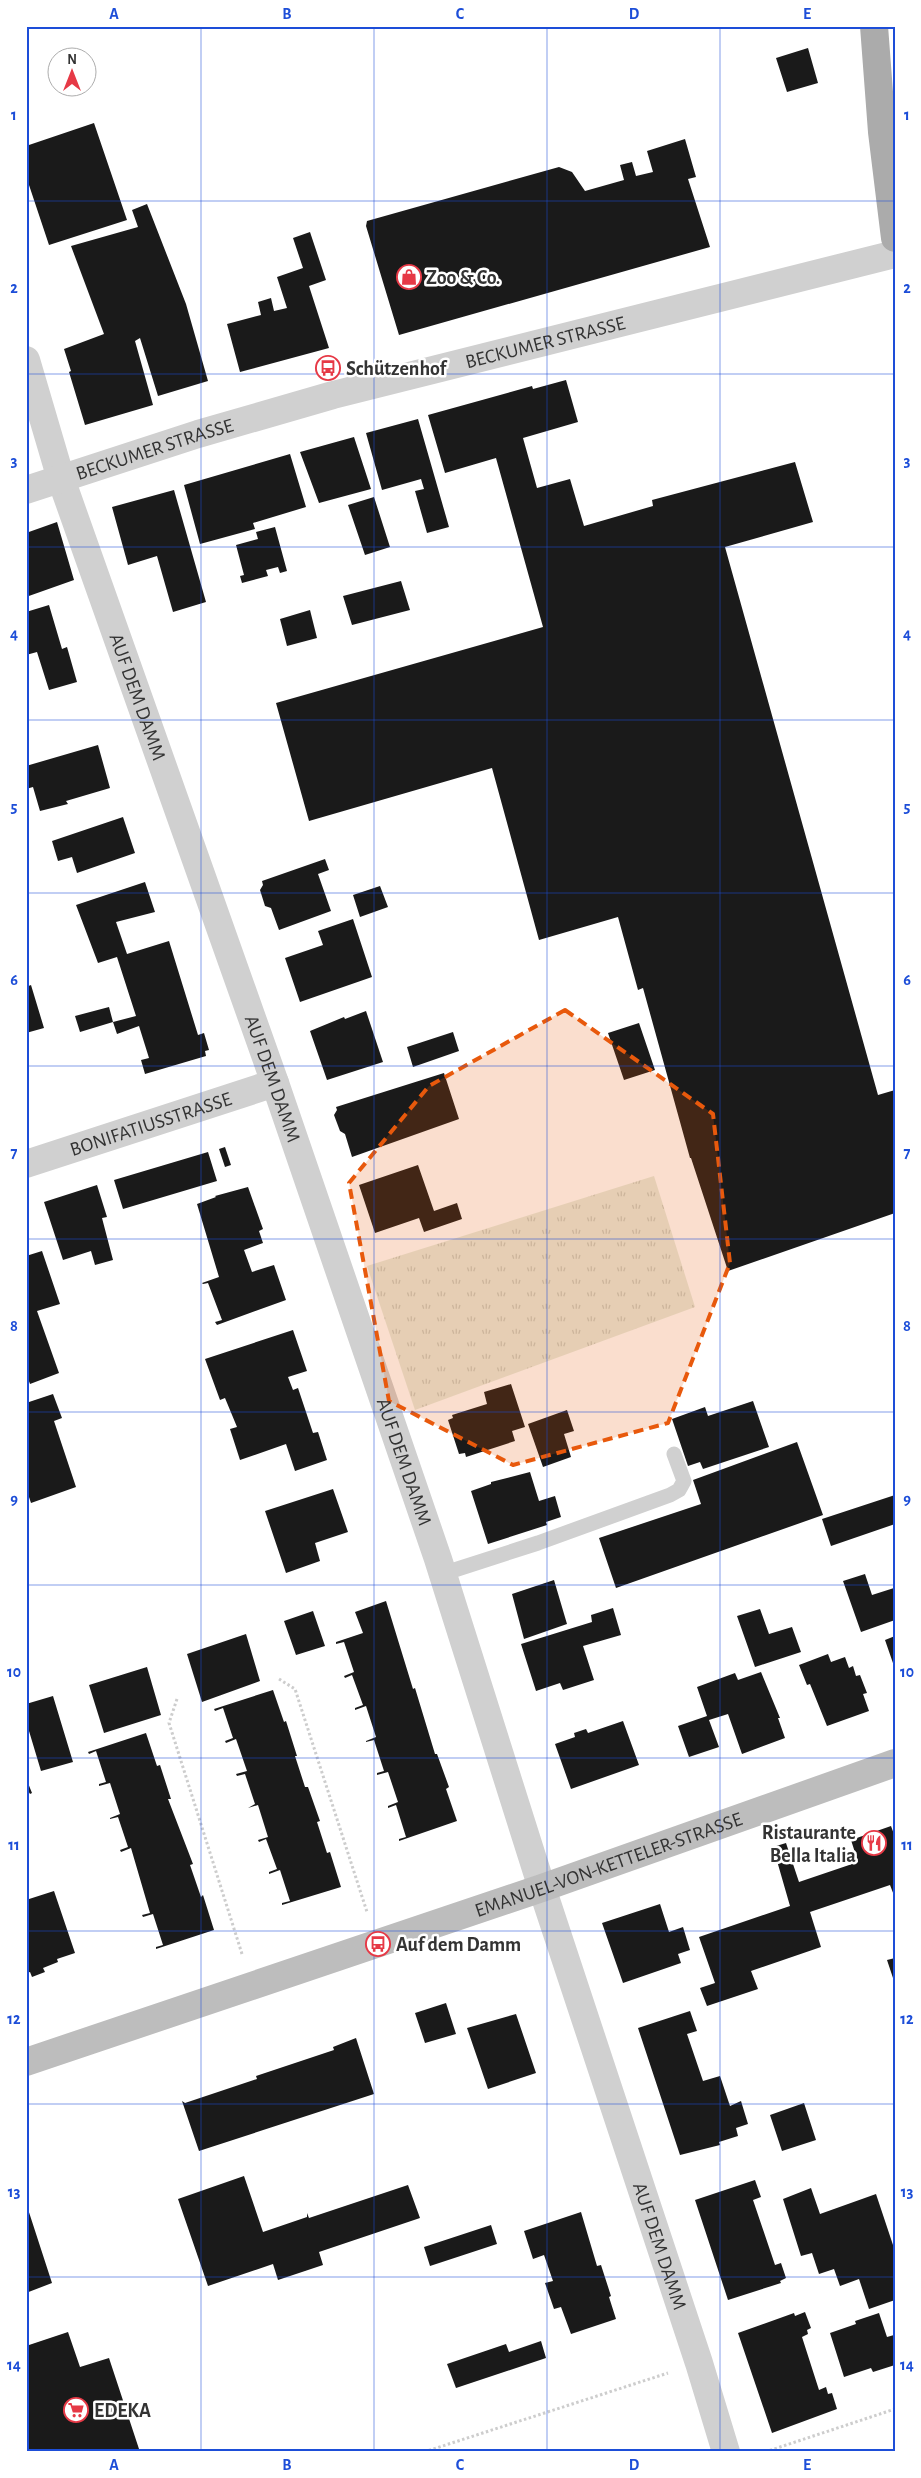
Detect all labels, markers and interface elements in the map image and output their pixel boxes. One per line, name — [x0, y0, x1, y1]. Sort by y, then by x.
text: A — [109, 6, 119, 22]
text: B — [282, 6, 292, 22]
text: C — [456, 6, 465, 22]
text: D — [629, 6, 640, 22]
text: E — [803, 6, 811, 22]
north arrow — [48, 48, 98, 98]
text: N — [67, 53, 77, 67]
text: 1 — [11, 107, 17, 123]
text: 1 — [904, 107, 910, 123]
shop icon: Zoo & Co. — [396, 264, 422, 290]
place label: Zoo & Co. — [426, 268, 500, 288]
text: 2 — [10, 280, 18, 296]
text: 2 — [903, 280, 911, 296]
street label: BECKUMER STRASSE — [463, 313, 628, 372]
bus stop icon: Schützenhof — [315, 355, 341, 381]
place label: Schützenhof — [346, 359, 448, 379]
street label: BECKUMER STRASSE — [74, 415, 236, 484]
text: 3 — [11, 453, 18, 469]
text: 3 — [904, 453, 911, 469]
text: 4 — [10, 626, 18, 642]
text: 4 — [903, 626, 911, 642]
street label: AUF DEM DAMM — [106, 631, 169, 763]
text: 5 — [11, 799, 18, 815]
text: 5 — [904, 799, 911, 815]
text: 6 — [10, 972, 18, 988]
text: 6 — [903, 972, 911, 988]
street label: AUF DEM DAMM — [241, 1013, 304, 1145]
street label: BONIFATIUSSTRASSE — [68, 1089, 234, 1160]
text: 7 — [11, 1145, 18, 1161]
text: 7 — [904, 1145, 911, 1161]
text: 8 — [10, 1318, 18, 1334]
text: 8 — [903, 1318, 911, 1334]
street label: AUF DEM DAMM — [373, 1396, 435, 1528]
text: 9 — [10, 1491, 18, 1507]
text: 9 — [903, 1491, 911, 1507]
text: 10 — [7, 1664, 21, 1680]
text: 10 — [900, 1664, 914, 1680]
street label: EMANUEL-VON-KETTELER-STRASSE — [472, 1809, 745, 1921]
place label: Ristaurante Bella Italia — [762, 1823, 856, 1866]
restaurant icon: Ristaurante Bella Italia — [861, 1830, 887, 1856]
text: 11 — [8, 1837, 20, 1853]
text: 11 — [901, 1837, 913, 1853]
bus stop icon: Auf dem Damm — [365, 1931, 391, 1957]
place label: Auf dem Damm — [396, 1935, 521, 1955]
text: 12 — [7, 2011, 21, 2027]
text: 12 — [900, 2011, 914, 2027]
street label: AUF DEM DAMM — [629, 2180, 690, 2313]
text: 13 — [8, 2184, 20, 2200]
text: 13 — [901, 2184, 913, 2200]
text: 14 — [7, 2357, 21, 2373]
text: 14 — [900, 2357, 914, 2373]
supermarket icon: EDEKA — [63, 2397, 89, 2423]
place label: EDEKA — [94, 2401, 151, 2421]
text: A — [109, 2457, 119, 2473]
text: B — [282, 2457, 292, 2473]
text: C — [456, 2457, 465, 2473]
text: D — [629, 2457, 640, 2473]
text: E — [803, 2457, 811, 2473]

